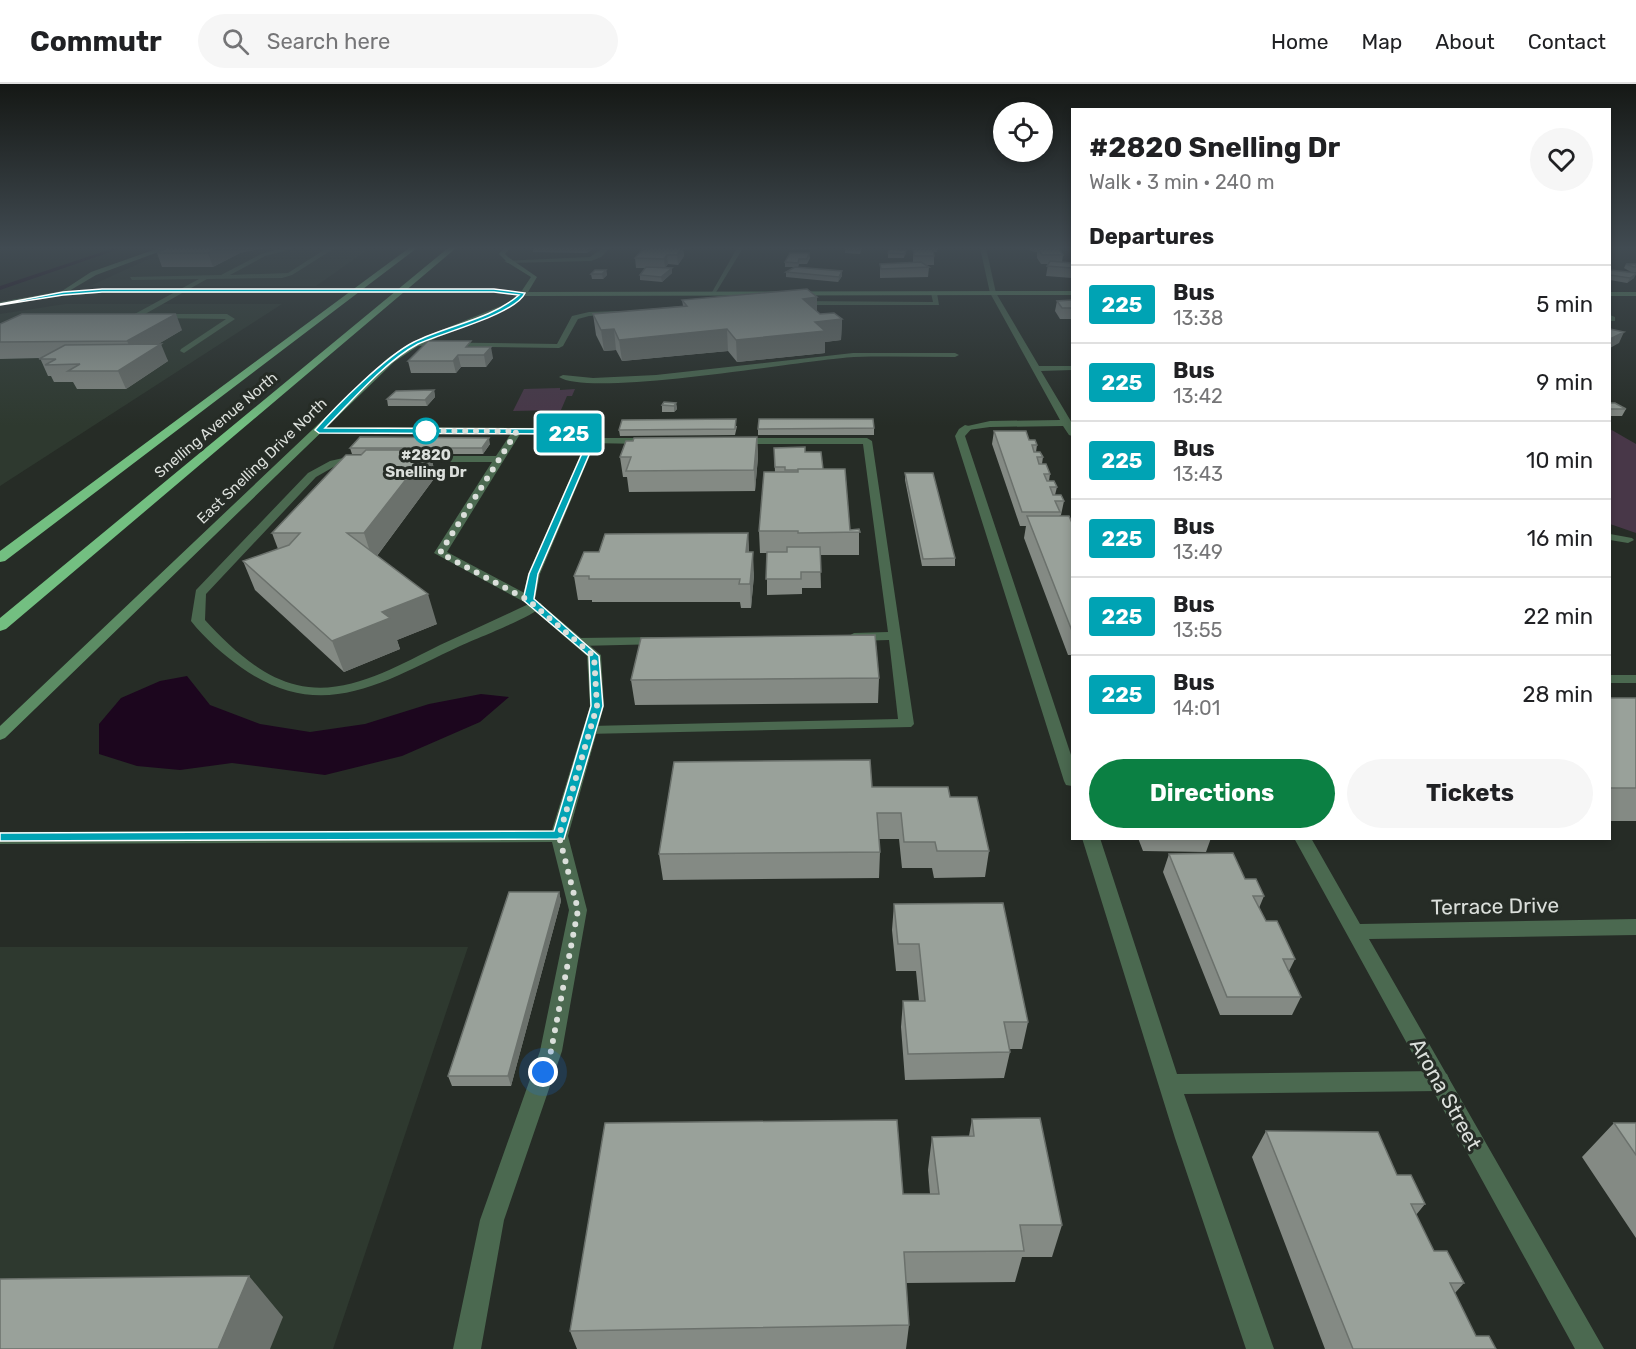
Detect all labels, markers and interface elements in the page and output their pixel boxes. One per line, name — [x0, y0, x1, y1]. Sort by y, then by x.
search box — [198, 14, 618, 68]
text: Commutr — [30, 25, 162, 58]
icon: search — [219, 25, 252, 58]
text: Search here — [267, 28, 390, 55]
text: Home — [1271, 29, 1328, 54]
text: Map — [1361, 29, 1402, 54]
text: About — [1435, 29, 1495, 54]
text: Contact — [1528, 29, 1606, 54]
map controls — [993, 102, 1053, 162]
button: locate — [993, 102, 1053, 162]
button: heart — [1530, 128, 1593, 191]
text: #2820 Snelling Dr — [1089, 131, 1340, 164]
text: Walk · 3 min · 240 m — [1089, 170, 1274, 194]
text: Departures — [1089, 223, 1214, 250]
text: Bus — [1173, 279, 1215, 306]
text: 5 min — [1536, 291, 1593, 318]
text: 225 — [1102, 292, 1142, 317]
text: 13:38 — [1173, 306, 1223, 330]
text: Bus — [1173, 357, 1215, 384]
street label: Snelling Avenue North — [151, 368, 281, 482]
text: 9 min — [1536, 369, 1593, 396]
text: 225 — [1102, 370, 1142, 395]
text: 13:42 — [1173, 384, 1223, 408]
street label: East Snelling Drive North — [193, 394, 331, 528]
line badge: 225 — [534, 414, 604, 452]
marker: #2820 Snelling Dr — [413, 418, 439, 444]
text: 225 — [549, 421, 589, 446]
text: Bus — [1173, 435, 1215, 462]
place label: #2820 Snelling Dr — [385, 446, 467, 481]
text: 10 min — [1526, 447, 1593, 474]
text: 225 — [1102, 448, 1142, 473]
text: 13:43 — [1173, 462, 1223, 486]
text: Bus — [1173, 513, 1215, 540]
text: 16 min — [1527, 525, 1593, 552]
text: 225 — [1102, 526, 1142, 551]
text: 13:49 — [1173, 540, 1223, 564]
text: Bus — [1173, 591, 1215, 618]
text: 22 min — [1524, 603, 1593, 630]
text: 225 — [1102, 604, 1142, 629]
text: 13:55 — [1173, 618, 1222, 642]
text: Bus — [1173, 669, 1215, 696]
text: 28 min — [1522, 681, 1593, 708]
text: 225 — [1102, 682, 1142, 707]
text: 14:01 — [1173, 696, 1220, 720]
button: Directions — [1089, 759, 1335, 828]
button: Tickets — [1347, 759, 1593, 828]
street label: Terrace Drive — [1431, 892, 1559, 920]
street label: Arona Street — [1405, 1034, 1487, 1154]
your location — [528, 1057, 558, 1087]

